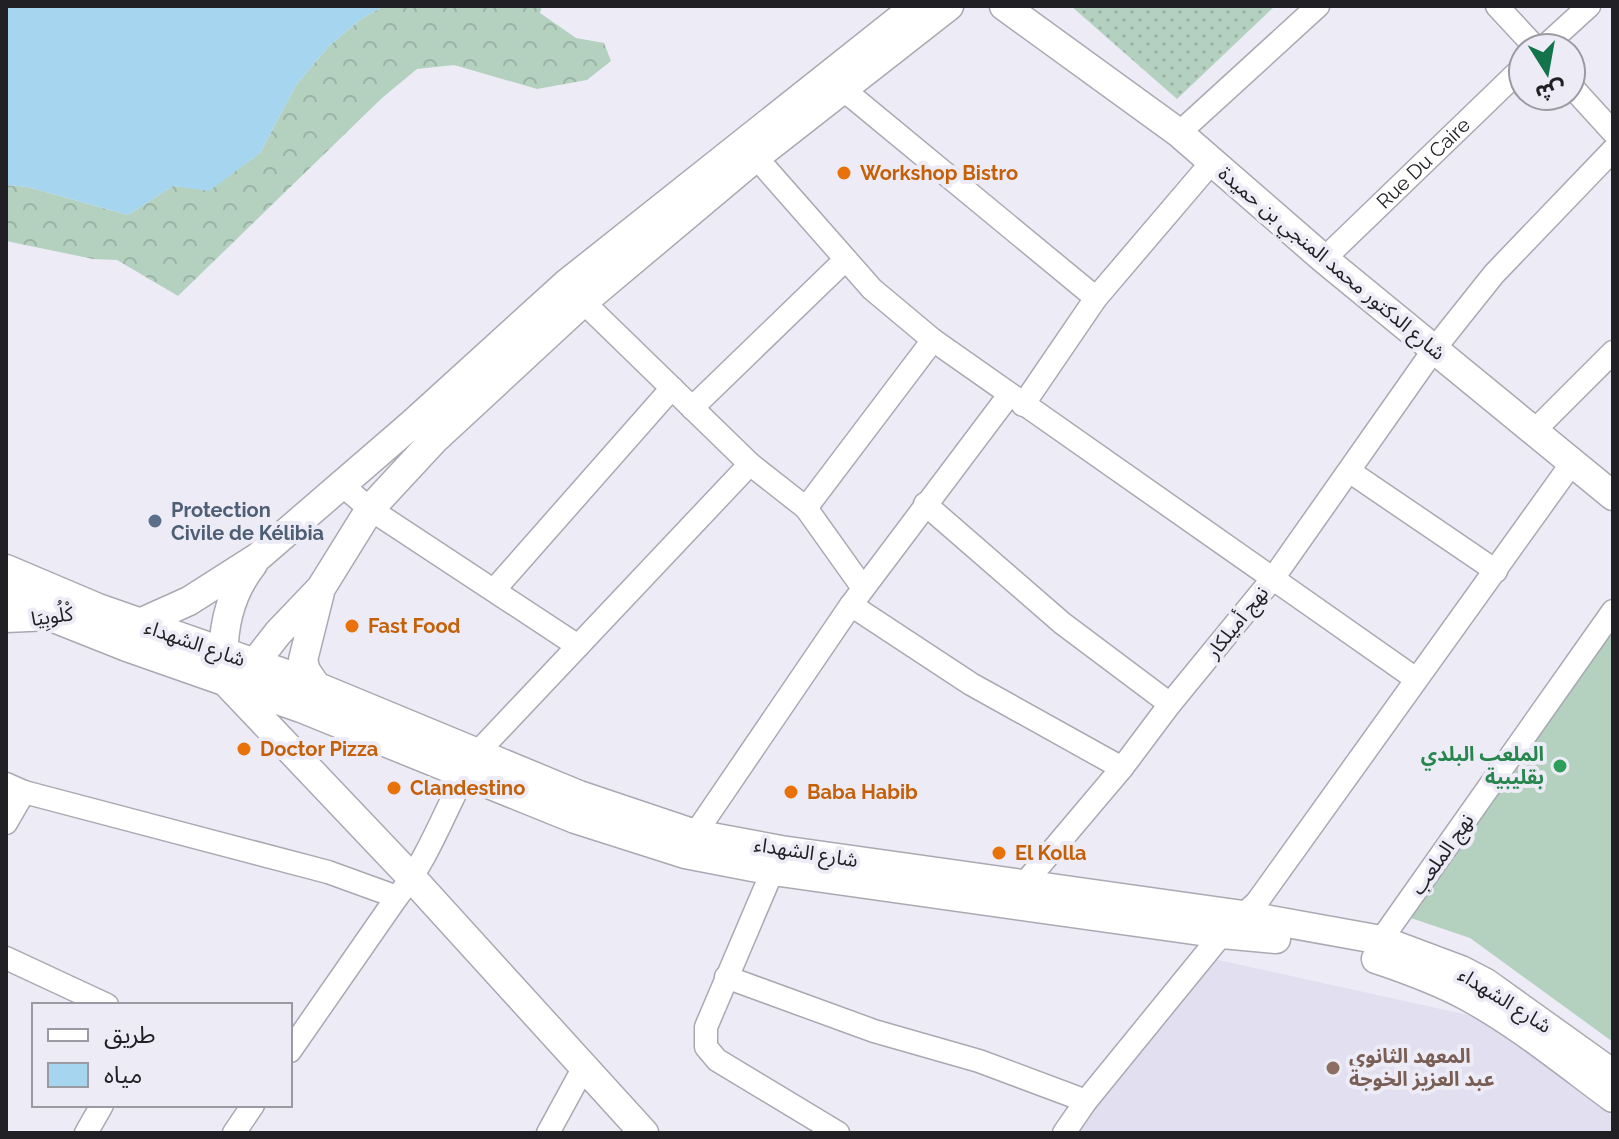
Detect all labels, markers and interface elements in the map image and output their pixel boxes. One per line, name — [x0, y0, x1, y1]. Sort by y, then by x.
north arrow — [1507, 32, 1587, 112]
text: ش — [1534, 76, 1568, 107]
street label: Rue Du Caire — [1372, 113, 1475, 214]
place label: Workshop Bistro — [860, 161, 1018, 185]
street label: شارع الدكتور محمد المنجي بن حميدة — [1211, 161, 1450, 368]
marker: Workshop Bistro — [835, 164, 853, 182]
place label: Protection Civile de Kélibia — [171, 498, 324, 545]
marker: Protection Civile de Kélibia — [146, 512, 164, 530]
street label: نهج أميلكار — [1200, 581, 1276, 665]
street label: كْلُوبِيَا — [29, 598, 76, 634]
place label: Fast Food — [368, 614, 461, 638]
street label: شارع الشهداء — [141, 615, 248, 674]
marker: Fast Food — [343, 617, 361, 635]
place label: Doctor Pizza — [260, 737, 378, 761]
marker: Doctor Pizza — [235, 740, 253, 758]
place label: الملعب البلدي بقليبية — [1421, 742, 1544, 789]
marker: الملعب البلدي بقليبية — [1551, 757, 1569, 775]
place label: Clandestino — [410, 776, 525, 800]
marker: Clandestino — [385, 779, 403, 797]
place label: Baba Habib — [807, 780, 918, 804]
marker: Baba Habib — [782, 783, 800, 801]
street label: نهج الملعب — [1405, 809, 1481, 901]
street label: شارع الشهداء — [752, 832, 860, 875]
place label: El Kolla — [1015, 841, 1087, 865]
marker: El Kolla — [990, 844, 1008, 862]
street label: شارع الشهداء — [1453, 962, 1556, 1040]
legend — [32, 1003, 292, 1107]
text: طريق — [104, 1020, 156, 1050]
place label: المعهد الثانوي عبد العزيز الخوجة — [1349, 1044, 1495, 1091]
marker: المعهد الثانوي عبد العزيز الخوجة — [1324, 1059, 1342, 1077]
text: مياه — [104, 1060, 142, 1089]

